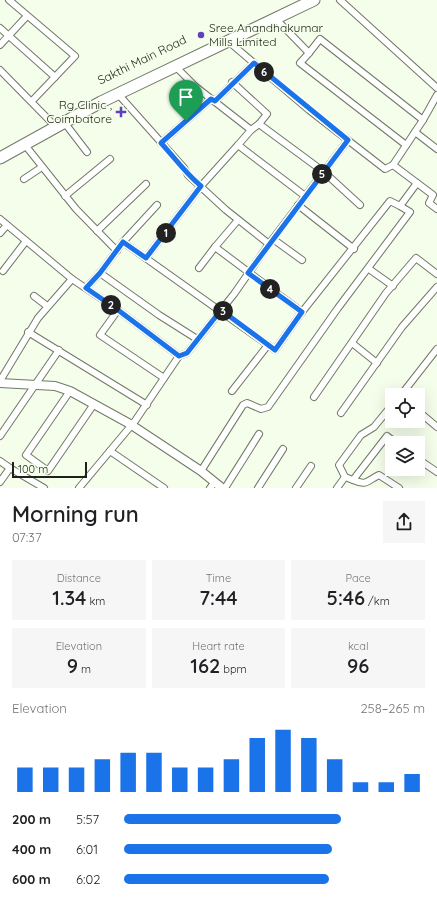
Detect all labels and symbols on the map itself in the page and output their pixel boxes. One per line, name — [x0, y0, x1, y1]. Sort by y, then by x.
place label: Sree Anandhakumar Mills Limited — [209, 20, 324, 49]
marker: Sree Anandhakumar Mills Limited — [196, 30, 206, 40]
street label: Sakthi Main Road — [95, 32, 189, 88]
pin: 6 — [254, 62, 274, 82]
pin — [169, 80, 203, 121]
place label: Rg Clinic , Coimbatore — [46, 97, 112, 126]
marker: Rg Clinic , Coimbatore — [115, 106, 127, 118]
pin: 5 — [312, 164, 332, 184]
pin: 1 — [156, 223, 176, 243]
pin: 4 — [260, 279, 280, 299]
pin: 2 — [101, 295, 121, 315]
pin: 3 — [213, 301, 233, 321]
scale bar — [12, 460, 87, 479]

